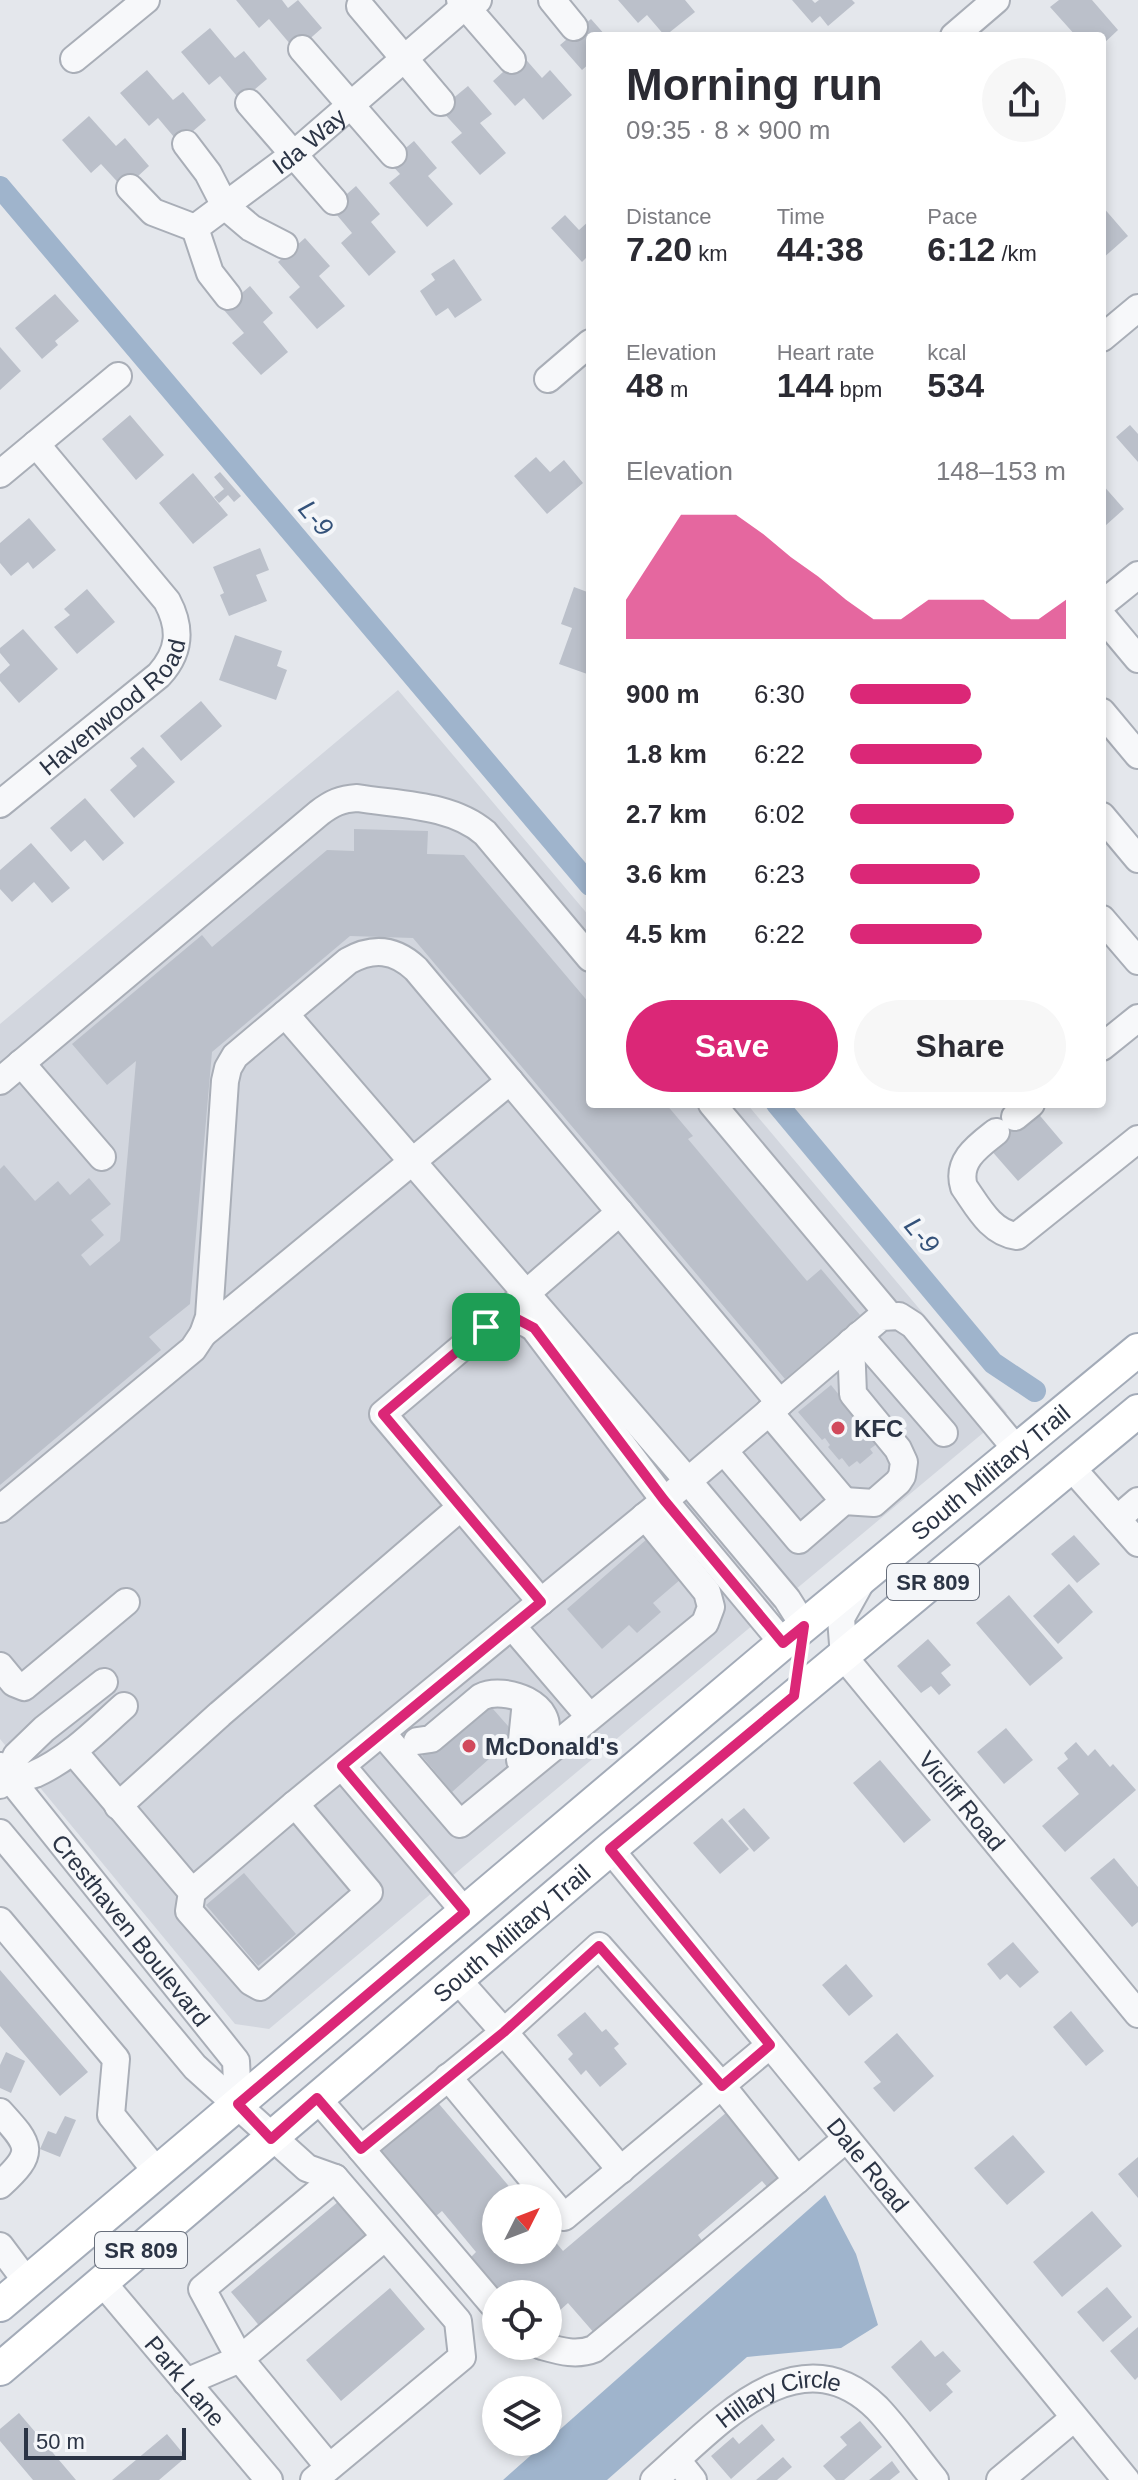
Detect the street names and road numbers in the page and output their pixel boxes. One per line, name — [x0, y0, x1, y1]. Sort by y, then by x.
street label: Ida Way — [267, 102, 351, 179]
street label: Havenwood Road — [34, 636, 190, 780]
street label: South Military Trail — [905, 1399, 1075, 1545]
road number: SR 809 — [887, 1564, 979, 1600]
street label: Vicliff Road — [913, 1745, 1011, 1856]
street label: Cresthaven Boulevard — [46, 1829, 216, 2031]
street label: South Military Trail — [427, 1859, 595, 2007]
street label: Dale Road — [822, 2112, 915, 2217]
road number: SR 809 — [95, 2232, 187, 2268]
street label: Park Lane — [140, 2330, 231, 2431]
street label: Hillary Circle — [710, 2365, 845, 2433]

